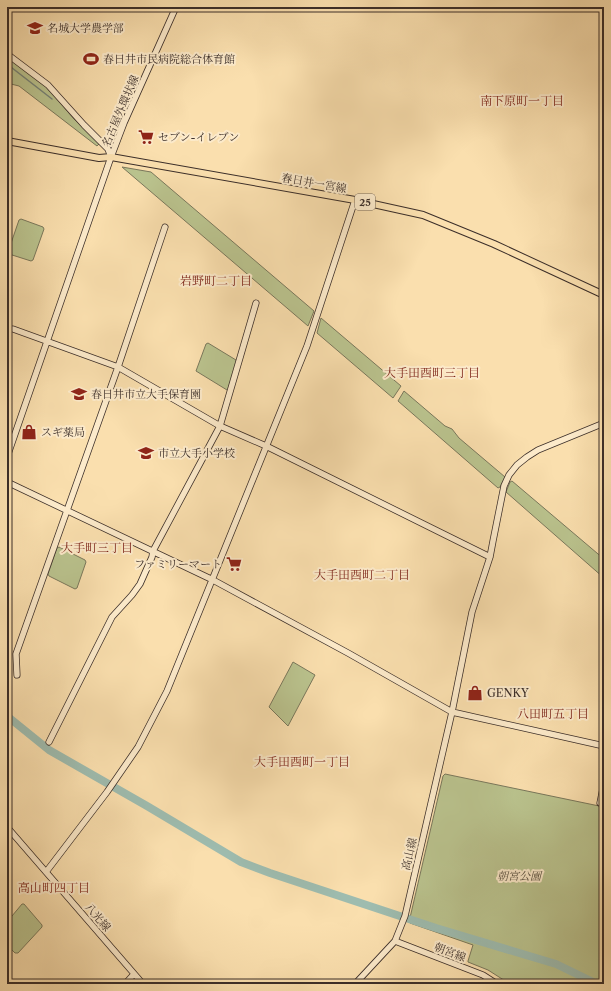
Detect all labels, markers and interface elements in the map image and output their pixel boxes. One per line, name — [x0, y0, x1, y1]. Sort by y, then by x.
school or university icon: 名城大学農学部 — [26, 19, 44, 37]
place label: 名城大学農学部 — [47, 21, 124, 35]
sports icon: 春日井市民病院総合体育館 — [82, 50, 100, 68]
place label: 春日井市民病院総合体育館 — [103, 52, 235, 66]
street label: 名古屋外環状線 — [99, 73, 141, 149]
district label: 南下原町一丁目 — [480, 93, 564, 108]
supermarket icon: セブン-イレブン — [137, 128, 155, 146]
place label: セブン-イレブン — [158, 130, 239, 144]
street label: 春日井一宮線 — [280, 170, 348, 196]
road number: 25 — [355, 194, 375, 210]
district label: 岩野町二丁目 — [180, 273, 252, 288]
district label: 大手田酉町三丁目 — [384, 365, 480, 380]
school or university icon: 春日井市立大手保育園 — [70, 385, 88, 403]
place label: 春日井市立大手保育園 — [91, 387, 201, 401]
shop icon: スギ薬局 — [20, 423, 38, 441]
place label: スギ薬局 — [41, 425, 85, 439]
school or university icon: 市立大手小学校 — [137, 444, 155, 462]
place label: 市立大手小学校 — [158, 446, 235, 460]
district label: 大手町三丁目 — [61, 540, 133, 555]
supermarket icon: ファミリーマート — [225, 555, 243, 573]
place label: ファミリーマート — [134, 557, 222, 571]
district label: 大手田酉町二丁目 — [314, 567, 410, 582]
shop icon: GENKY — [466, 684, 484, 702]
place label: GENKY — [487, 686, 529, 700]
district label: 八田町五丁目 — [517, 706, 589, 721]
district label: 大手田酉町一丁目 — [254, 754, 350, 769]
street label: 高山線 — [398, 836, 420, 872]
park label: 朝宮公園 — [497, 869, 543, 883]
district label: 高山町四丁目 — [18, 880, 90, 895]
street label: 八光線 — [82, 900, 114, 934]
street label: 朝宮線 — [432, 940, 468, 964]

